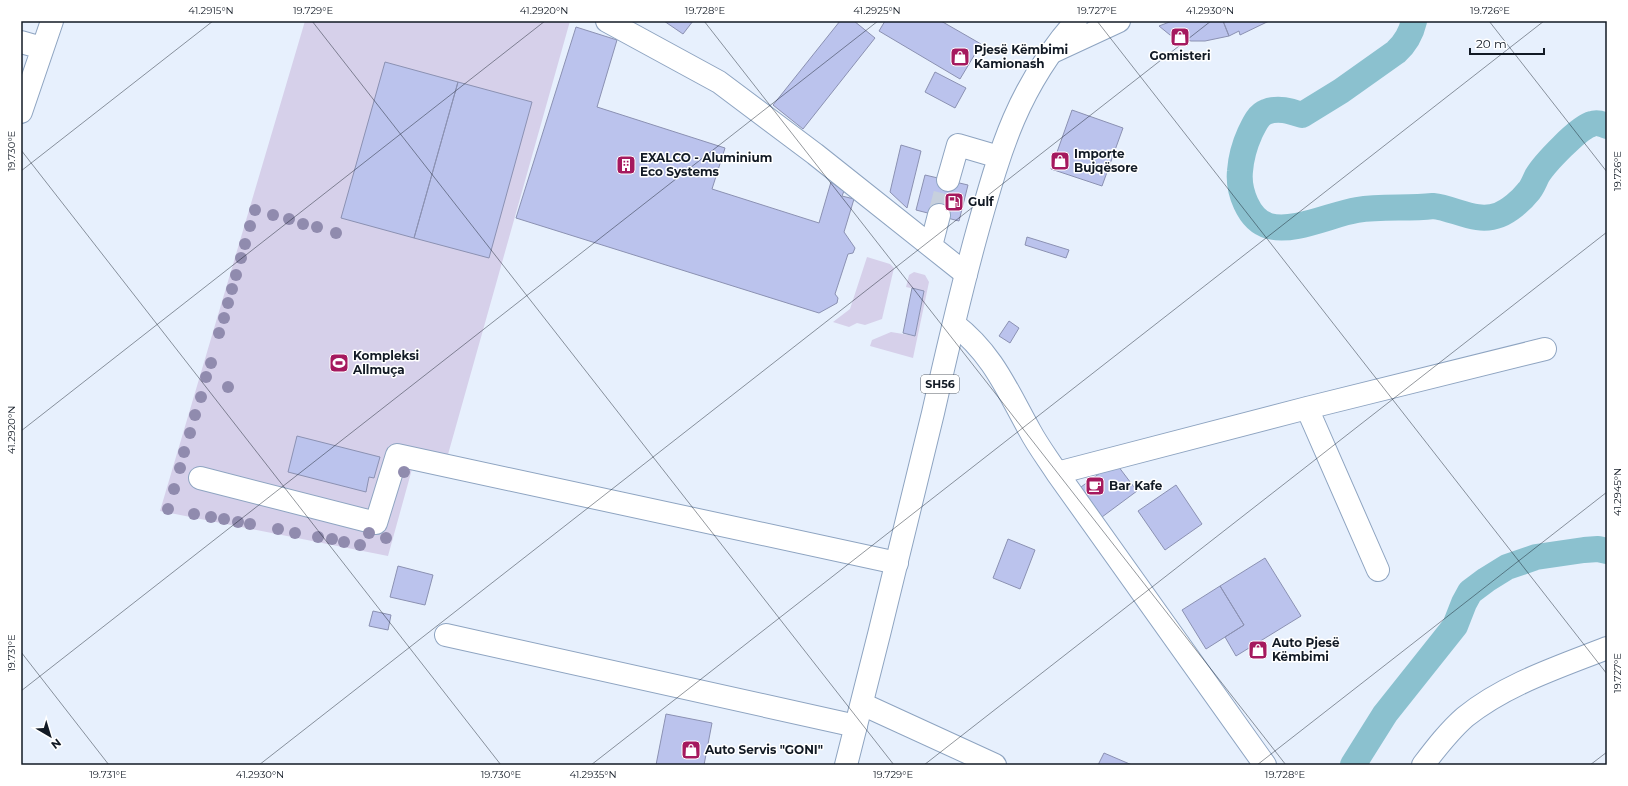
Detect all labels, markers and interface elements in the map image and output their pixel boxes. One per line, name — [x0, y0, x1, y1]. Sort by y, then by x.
text: 41.2915°N — [188, 4, 234, 17]
text: 19.729°E — [293, 4, 333, 17]
text: 41.2920°N — [520, 4, 568, 17]
text: 19.728°E — [685, 4, 726, 17]
text: 41.2925°N — [853, 4, 901, 17]
text: 19.727°E — [1077, 4, 1117, 17]
text: 41.2930°N — [1186, 4, 1234, 17]
text: 19.726°E — [1470, 4, 1510, 17]
shop icon: Gomisteri — [1169, 26, 1191, 48]
scale bar — [1470, 30, 1544, 56]
text: 20 m — [1476, 36, 1507, 51]
place label: Pjesë Këmbimi Kamionash — [974, 42, 1068, 71]
shop icon: Pjesë Këmbimi Kamionash — [949, 46, 971, 68]
place label: Gomisteri — [1149, 48, 1211, 63]
text: 19.730°E — [5, 130, 18, 171]
place label: Importe Bujqësore — [1074, 146, 1138, 175]
place label: EXALCO - Aluminium Eco Systems — [640, 150, 772, 179]
shop icon: Importe Bujqësore — [1049, 150, 1071, 172]
text: 19.726°E — [1611, 151, 1624, 191]
building icon: EXALCO - Aluminium Eco Systems — [615, 154, 637, 176]
fuel station icon: Gulf — [943, 191, 965, 213]
place label: Gulf — [968, 194, 995, 209]
place label: Kompleksi Allmuça — [352, 348, 419, 377]
sports icon: Kompleksi Allmuça — [328, 352, 350, 374]
road number: SH56 — [921, 375, 959, 393]
text: 41.2920°N — [5, 406, 18, 454]
text: 41.2945°N — [1611, 468, 1624, 516]
cafe icon: Bar Kafe — [1084, 475, 1106, 497]
place label: Bar Kafe — [1109, 478, 1163, 493]
text: 19.731°E — [5, 634, 18, 672]
place label: Auto Pjesë Këmbimi — [1271, 635, 1340, 664]
shop icon: Auto Pjesë Këmbimi — [1247, 639, 1269, 661]
text: 19.727°E — [1611, 653, 1624, 693]
north arrow — [30, 716, 70, 756]
text: N — [48, 736, 64, 752]
shop icon: Auto Servis "GONI" — [680, 739, 702, 761]
place label: Auto Servis "GONI" — [704, 742, 823, 757]
text: 19.731°E — [89, 768, 127, 781]
text: 41.2930°N — [236, 768, 284, 781]
text: 19.730°E — [481, 768, 522, 781]
text: 41.2935°N — [569, 768, 617, 781]
text: 19.729°E — [873, 768, 913, 781]
text: 19.728°E — [1265, 768, 1306, 781]

